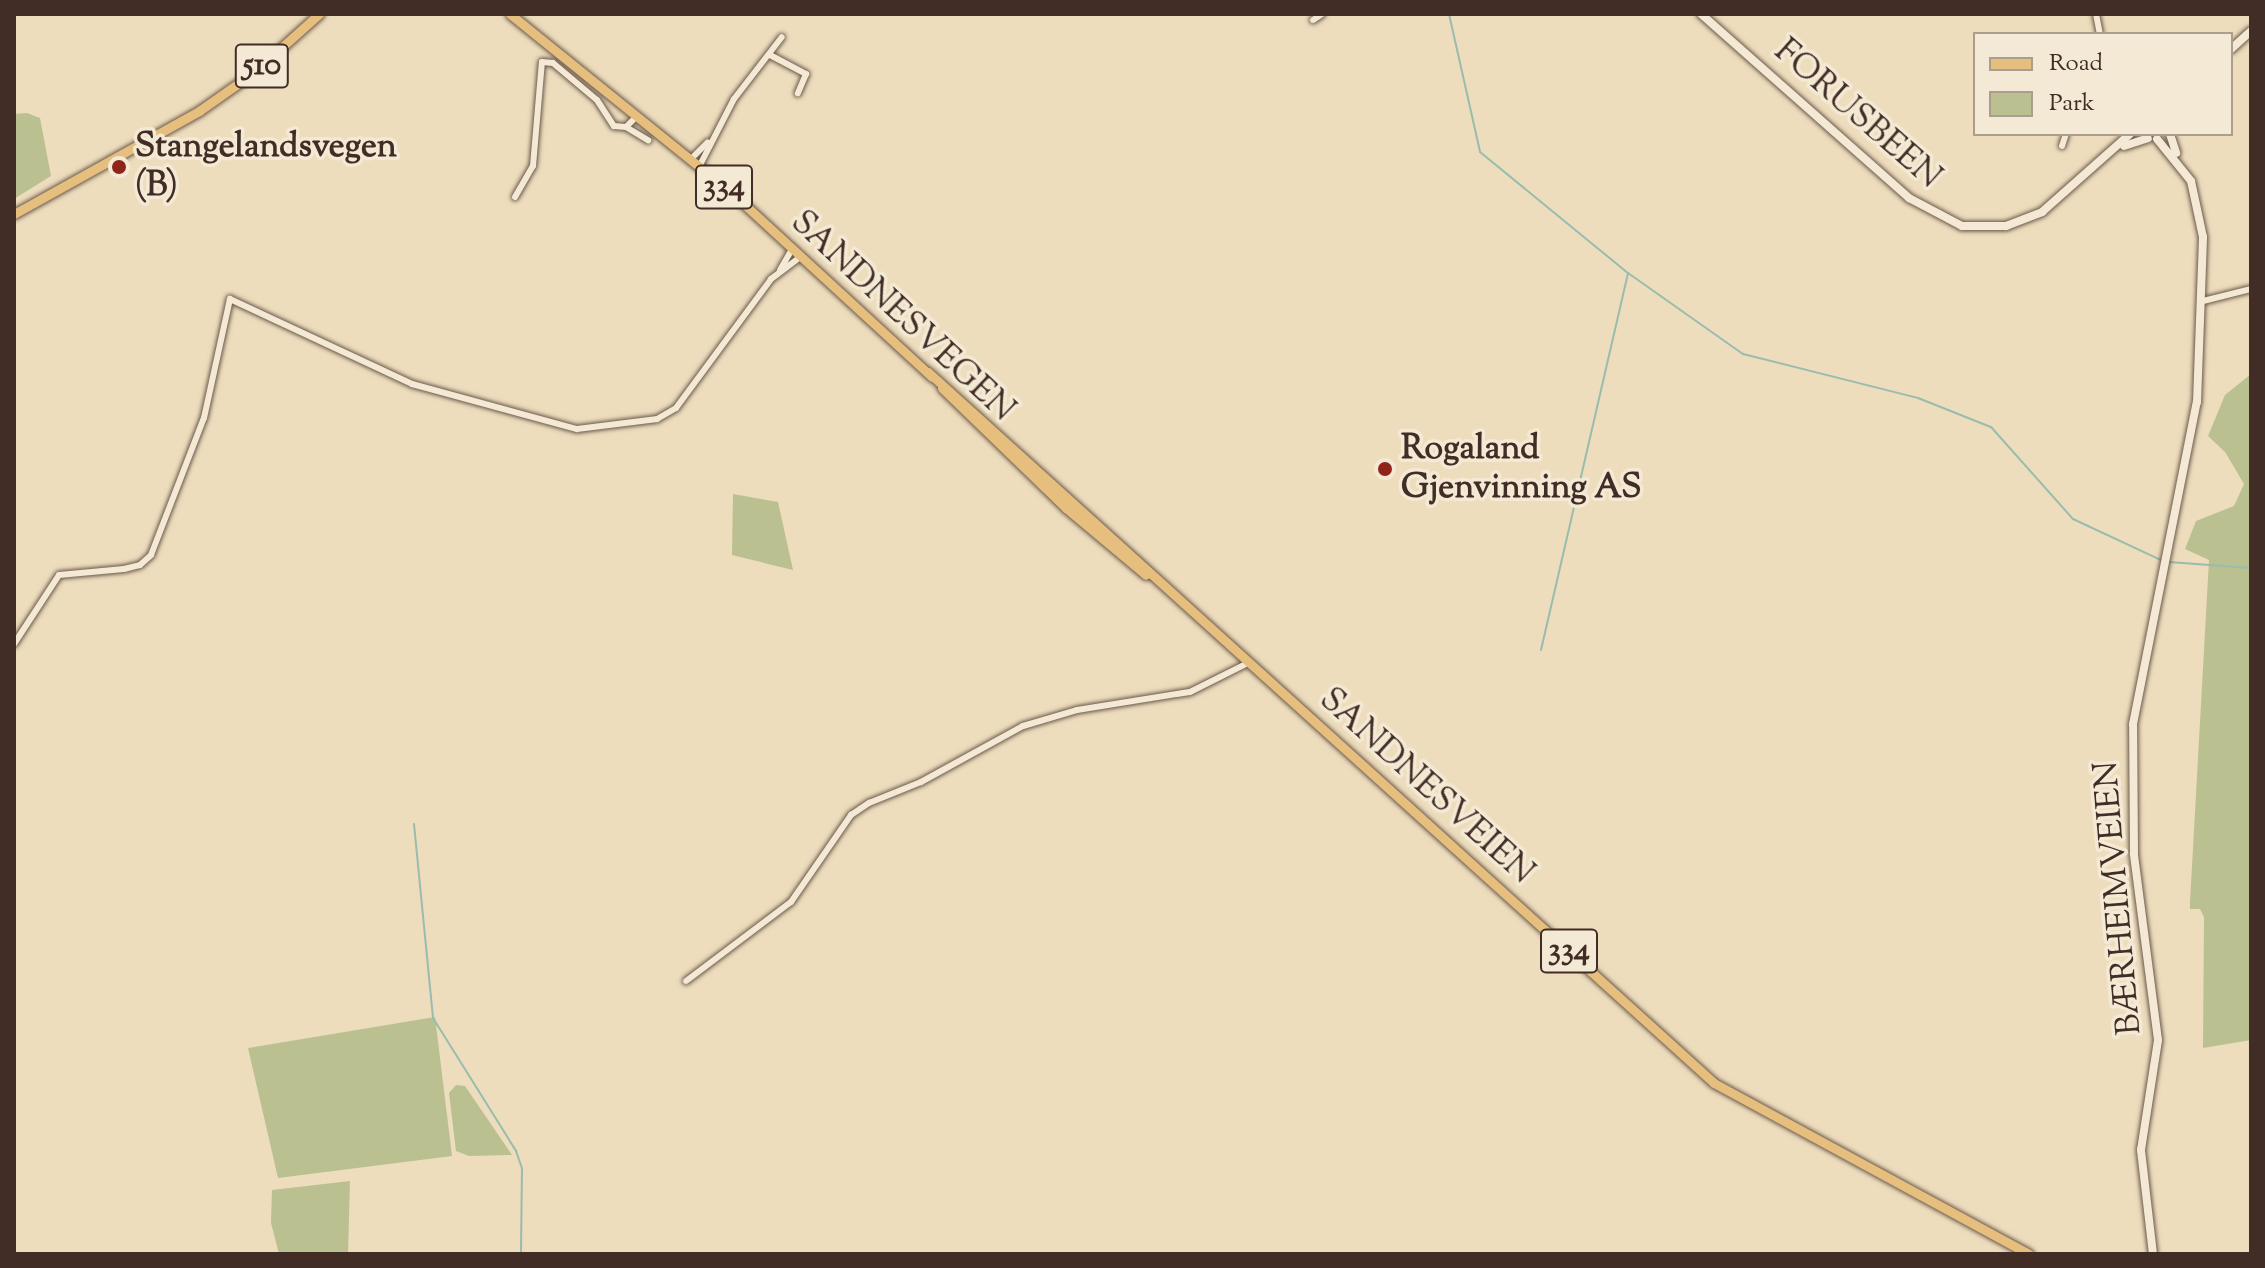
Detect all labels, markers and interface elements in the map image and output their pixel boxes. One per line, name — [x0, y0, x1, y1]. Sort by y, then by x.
street label: FORUSBEEN — [1765, 31, 1949, 199]
legend — [1973, 32, 2233, 136]
road number: 510 — [234, 38, 290, 94]
text: Road — [2049, 47, 2103, 81]
text: Park — [2049, 87, 2095, 121]
place label: Stangelandsvegen (B) — [135, 127, 397, 206]
marker: Stangelandsvegen (B) — [110, 158, 128, 176]
road number: 334 — [694, 159, 754, 215]
street label: SANDNESVEGEN — [782, 203, 1022, 431]
place label: Rogaland Gjenvinning AS — [1401, 429, 1642, 508]
marker: Rogaland Gjenvinning AS — [1376, 460, 1394, 478]
street label: SANDNESVEIEN — [1310, 680, 1542, 894]
street label: BÆRHEIMVEIEN — [2087, 759, 2151, 1037]
road number: 334 — [1539, 923, 1599, 979]

